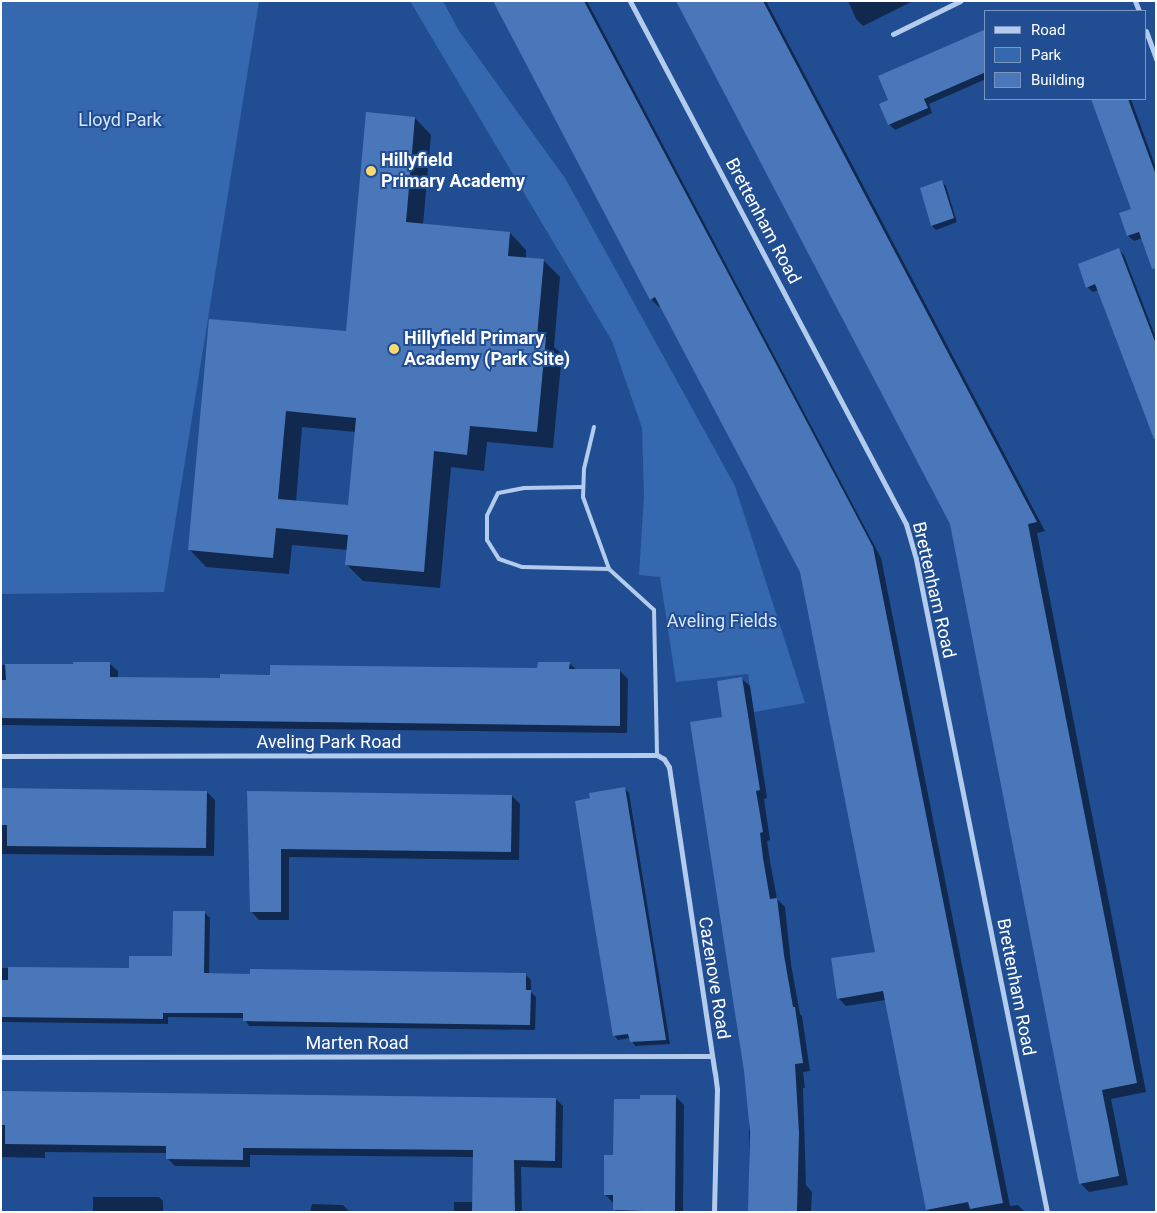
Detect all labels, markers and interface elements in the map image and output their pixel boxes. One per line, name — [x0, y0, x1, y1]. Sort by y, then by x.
legend — [984, 10, 1147, 100]
text: Road — [1031, 21, 1065, 39]
text: Park — [1031, 46, 1061, 64]
text: Building — [1031, 71, 1085, 89]
park label: Lloyd Park — [78, 109, 162, 131]
place label: Hillyfield Primary Academy — [381, 150, 525, 192]
street label: Brettenham Road — [721, 154, 805, 288]
marker: Hillyfield Primary Academy — [365, 165, 377, 177]
place label: Hillyfield Primary Academy (Park Site) — [404, 328, 570, 370]
marker: Hillyfield Primary Academy (Park Site) — [388, 343, 400, 355]
street label: Brettenham Road — [908, 520, 960, 660]
park label: Aveling Fields — [667, 610, 777, 632]
street label: Aveling Park Road — [257, 731, 401, 753]
street label: Cazenove Road — [694, 915, 734, 1041]
street label: Brettenham Road — [992, 917, 1040, 1057]
street label: Marten Road — [305, 1032, 409, 1054]

